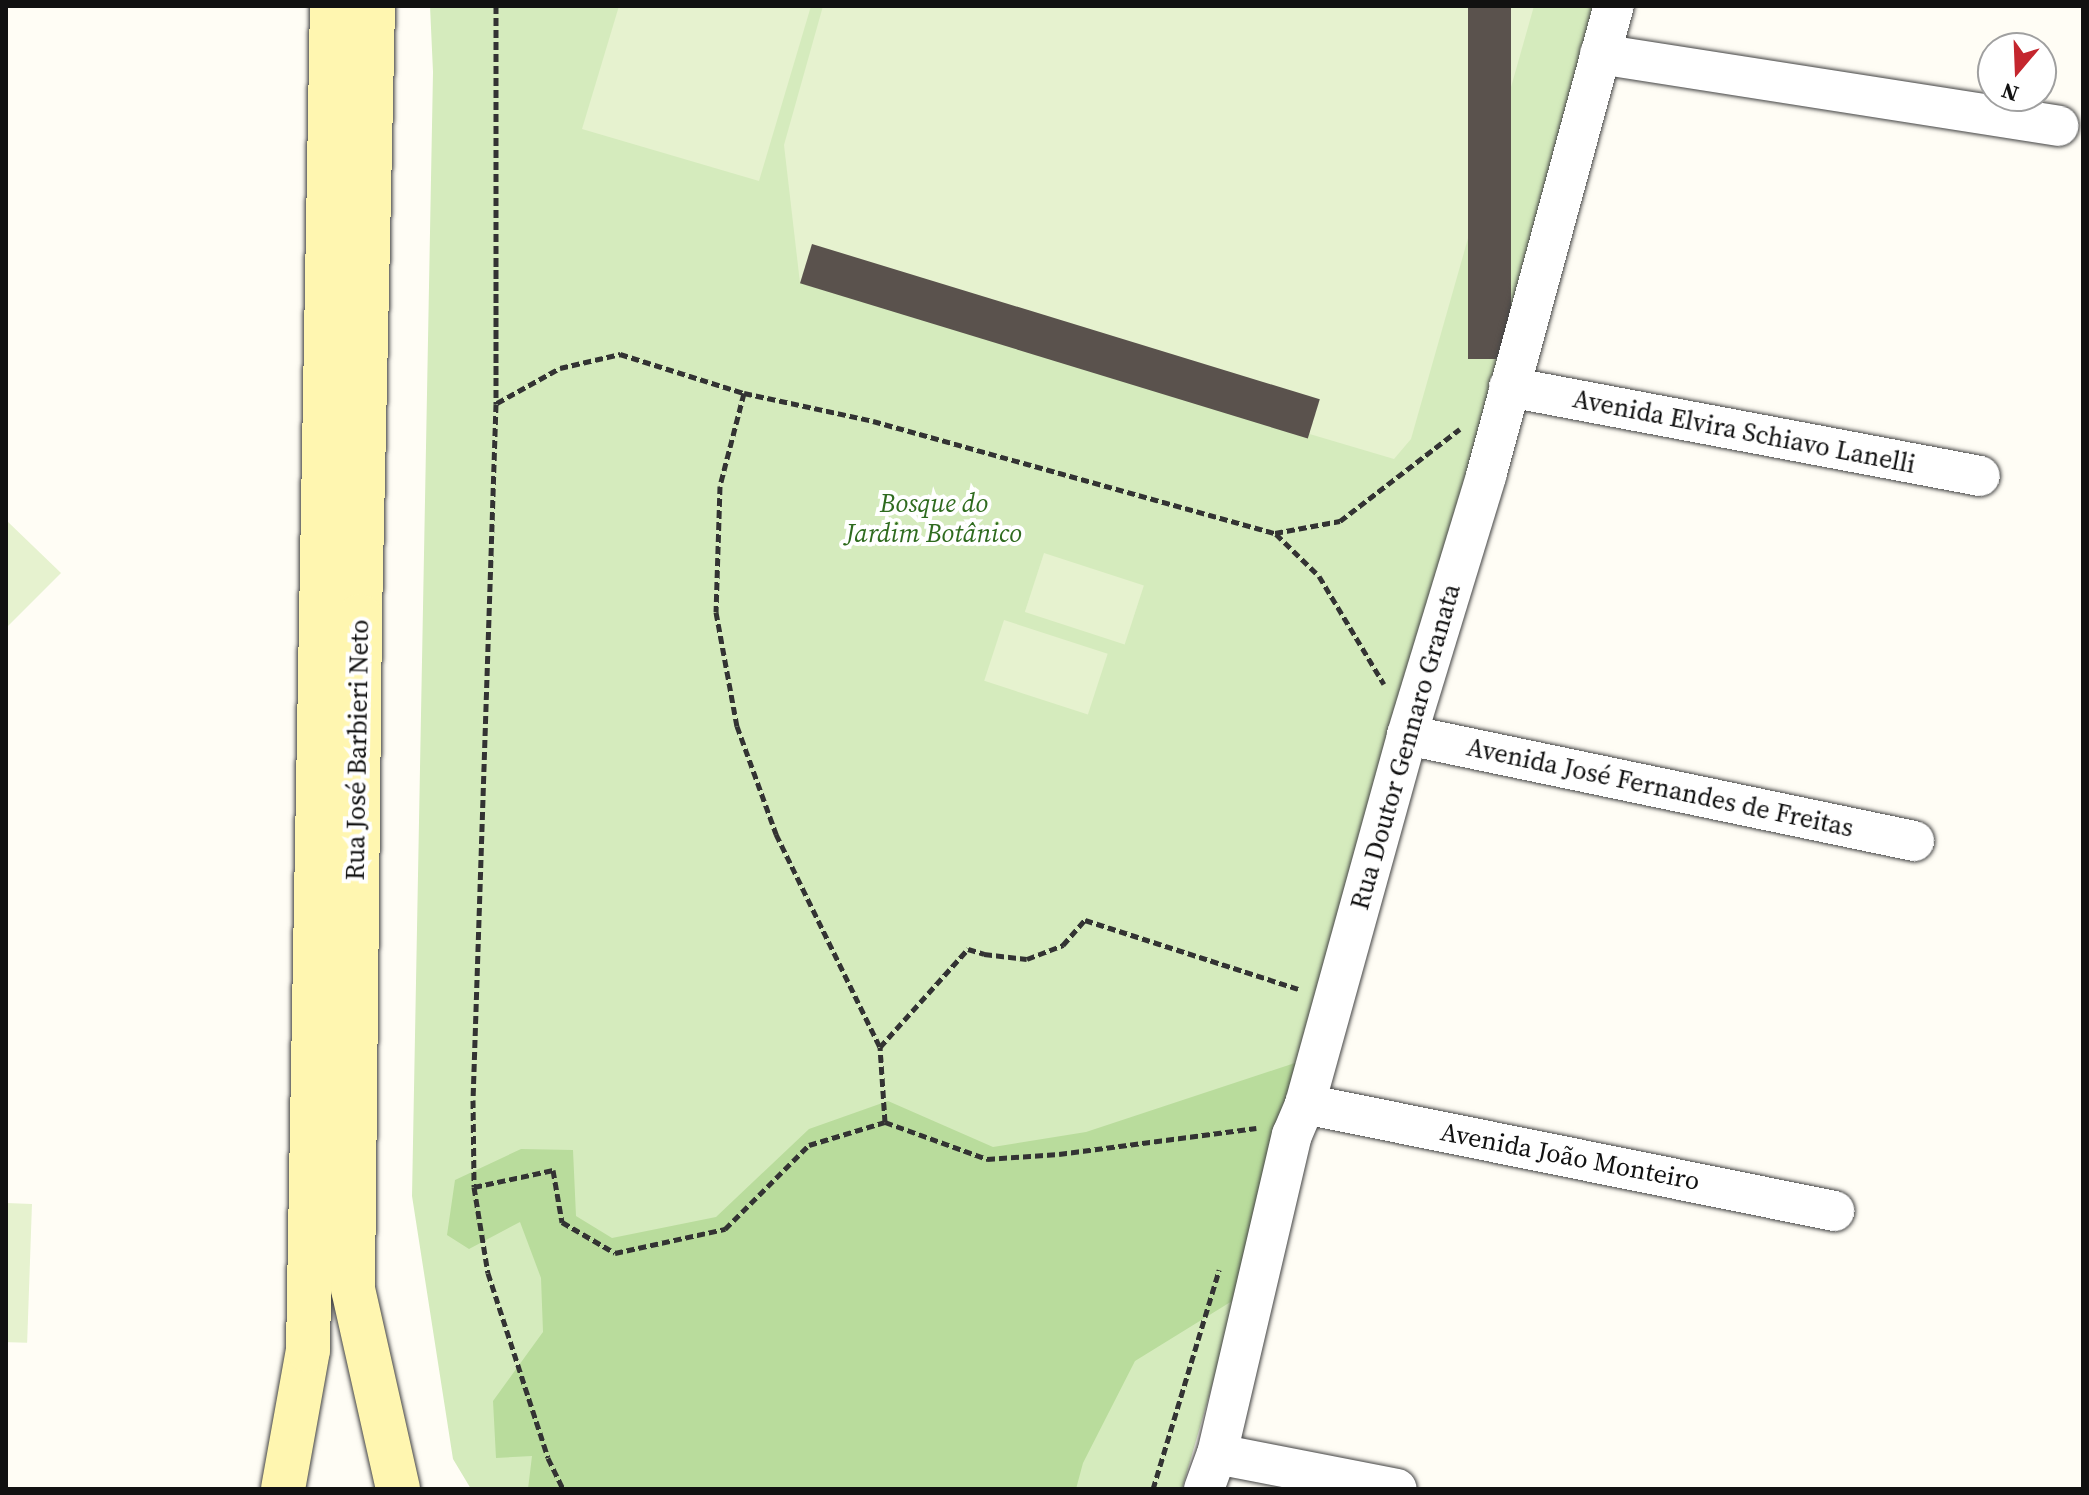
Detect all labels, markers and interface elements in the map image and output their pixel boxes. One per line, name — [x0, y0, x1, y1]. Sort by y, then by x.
north arrow — [1977, 32, 2057, 112]
text: N — [1997, 76, 2022, 110]
street label: Avenida Elvira Schiavo Lanelli — [1570, 383, 1918, 481]
park label: Bosque do Jardim Botânico — [846, 488, 1022, 550]
street label: Rua Doutor Gennaro Granata — [1345, 581, 1467, 913]
street label: Rua José Barbieri Neto — [340, 619, 376, 881]
street label: Avenida José Fernandes de Freitas — [1464, 732, 1856, 844]
street label: Avenida João Monteiro — [1438, 1117, 1702, 1197]

